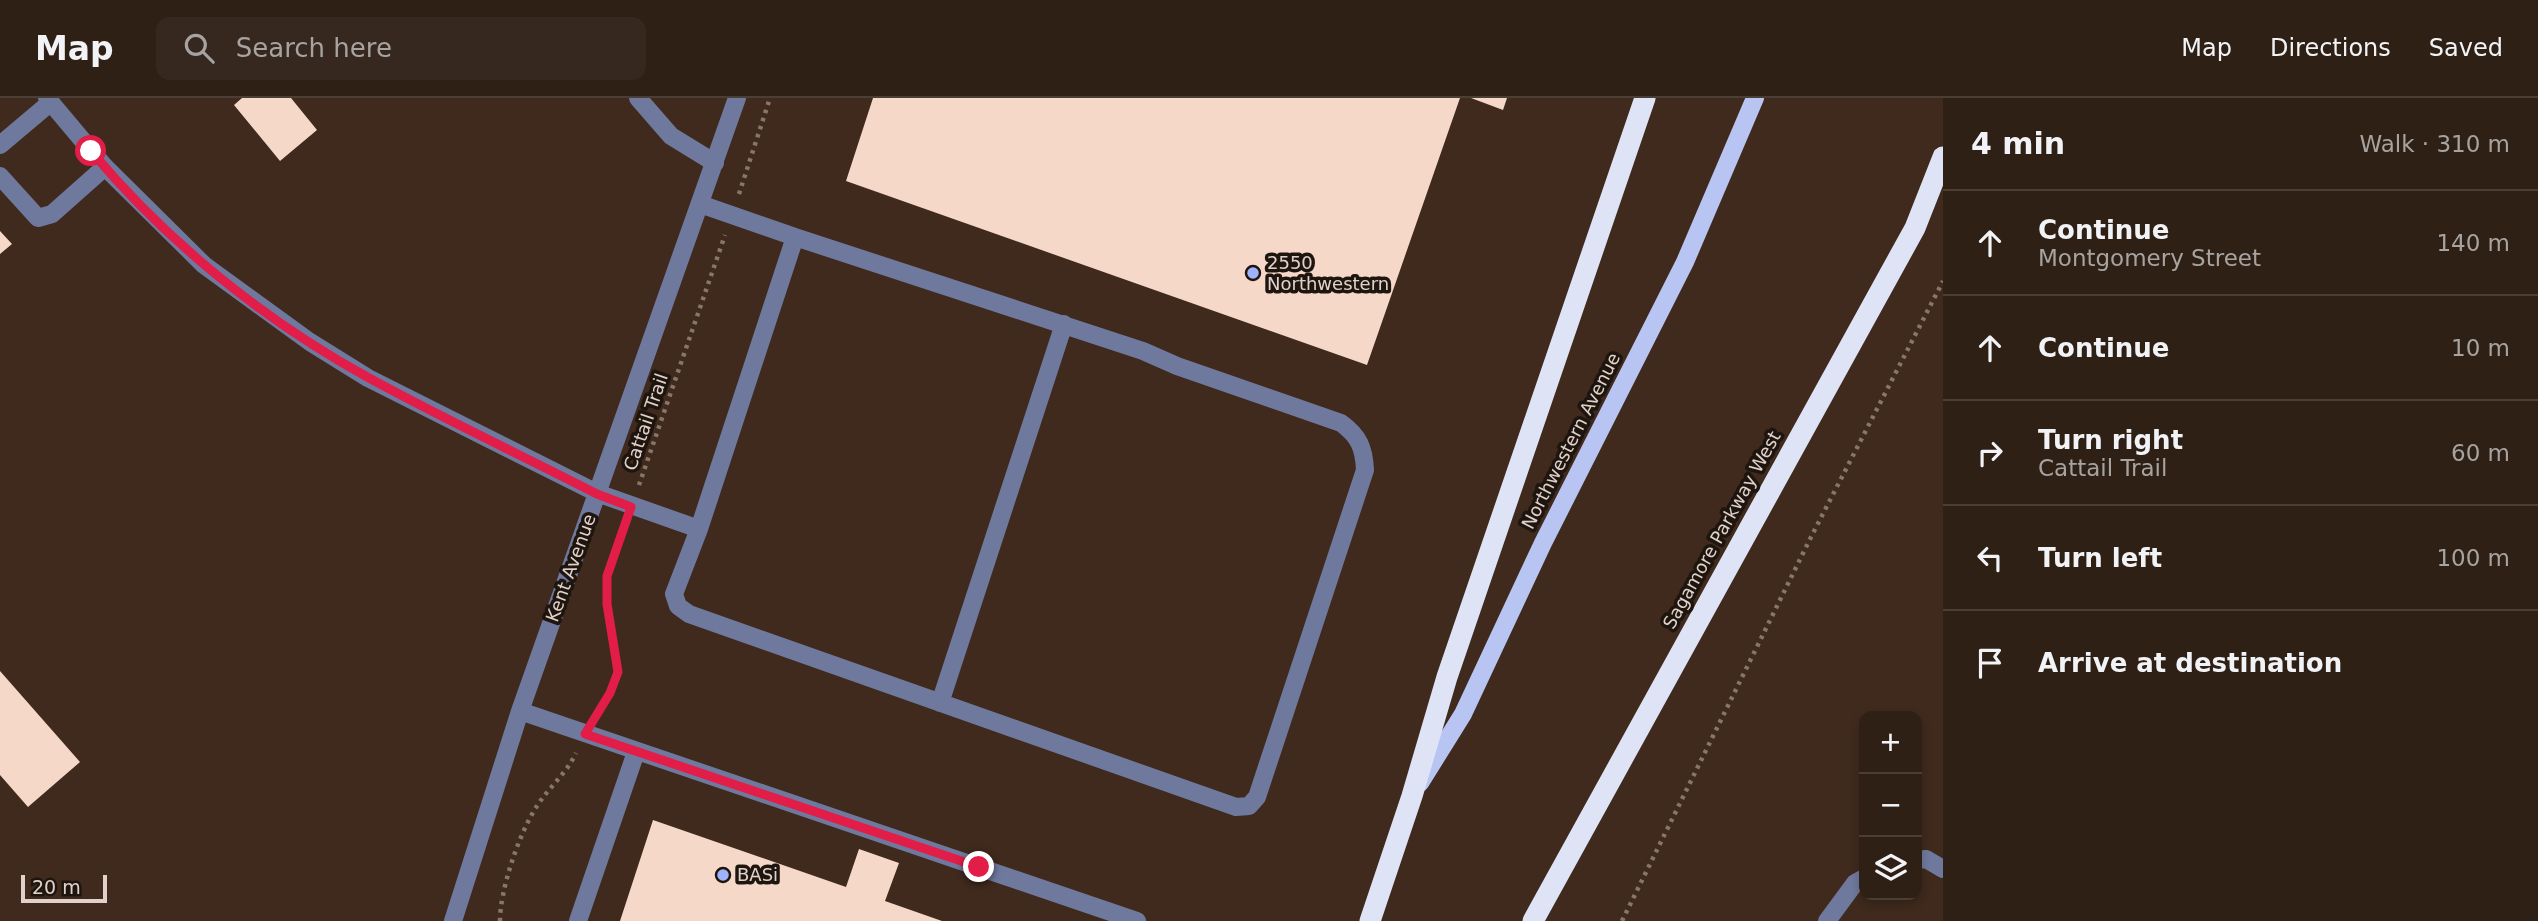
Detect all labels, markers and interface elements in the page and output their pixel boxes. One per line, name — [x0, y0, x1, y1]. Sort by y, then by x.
search box — [156, 17, 646, 80]
text: Map — [35, 29, 114, 68]
icon: search — [180, 29, 218, 67]
text: Search here — [236, 33, 392, 63]
text: Map — [2181, 34, 2232, 62]
text: Directions — [2270, 34, 2391, 62]
text: Saved — [2429, 34, 2503, 62]
text: 4 min — [1971, 126, 2065, 161]
text: Walk · 310 m — [2359, 131, 2510, 157]
route start — [75, 135, 106, 166]
text: Continue — [2038, 215, 2169, 245]
icon: ahead — [1971, 224, 2009, 262]
text: 140 m — [2436, 230, 2510, 256]
text: Montgomery Street — [2038, 245, 2261, 271]
place label: 2550 Northwestern — [1267, 252, 1389, 294]
marker: 2550 Northwestern — [1245, 265, 1261, 281]
icon: ahead — [1971, 329, 2009, 367]
text: Continue — [2038, 333, 2169, 363]
text: 10 m — [2451, 335, 2510, 361]
street label: Northwestern Avenue — [1517, 349, 1624, 532]
street label: Cattail Trail — [619, 371, 672, 473]
text: Turn right — [2038, 425, 2183, 455]
street label: Sagamore Parkway West — [1658, 427, 1785, 632]
icon: right — [1971, 434, 2009, 472]
text: 60 m — [2451, 440, 2510, 466]
text: Cattail Trail — [2038, 455, 2167, 481]
street label: Kent Avenue — [541, 511, 600, 625]
icon: left — [1971, 539, 2009, 577]
text: Turn left — [2038, 543, 2162, 573]
text: 100 m — [2436, 545, 2510, 571]
icon: arrive — [1971, 644, 2009, 682]
text: Arrive at destination — [2038, 648, 2342, 678]
map controls — [1859, 711, 1922, 900]
button: + — [1859, 711, 1922, 774]
button: − — [1859, 774, 1922, 837]
button: layers — [1859, 837, 1922, 900]
route end — [963, 851, 994, 882]
place label: BASi — [737, 864, 778, 885]
marker: BASi — [715, 867, 731, 883]
scale bar — [21, 872, 107, 904]
text: 20 m — [32, 876, 81, 898]

